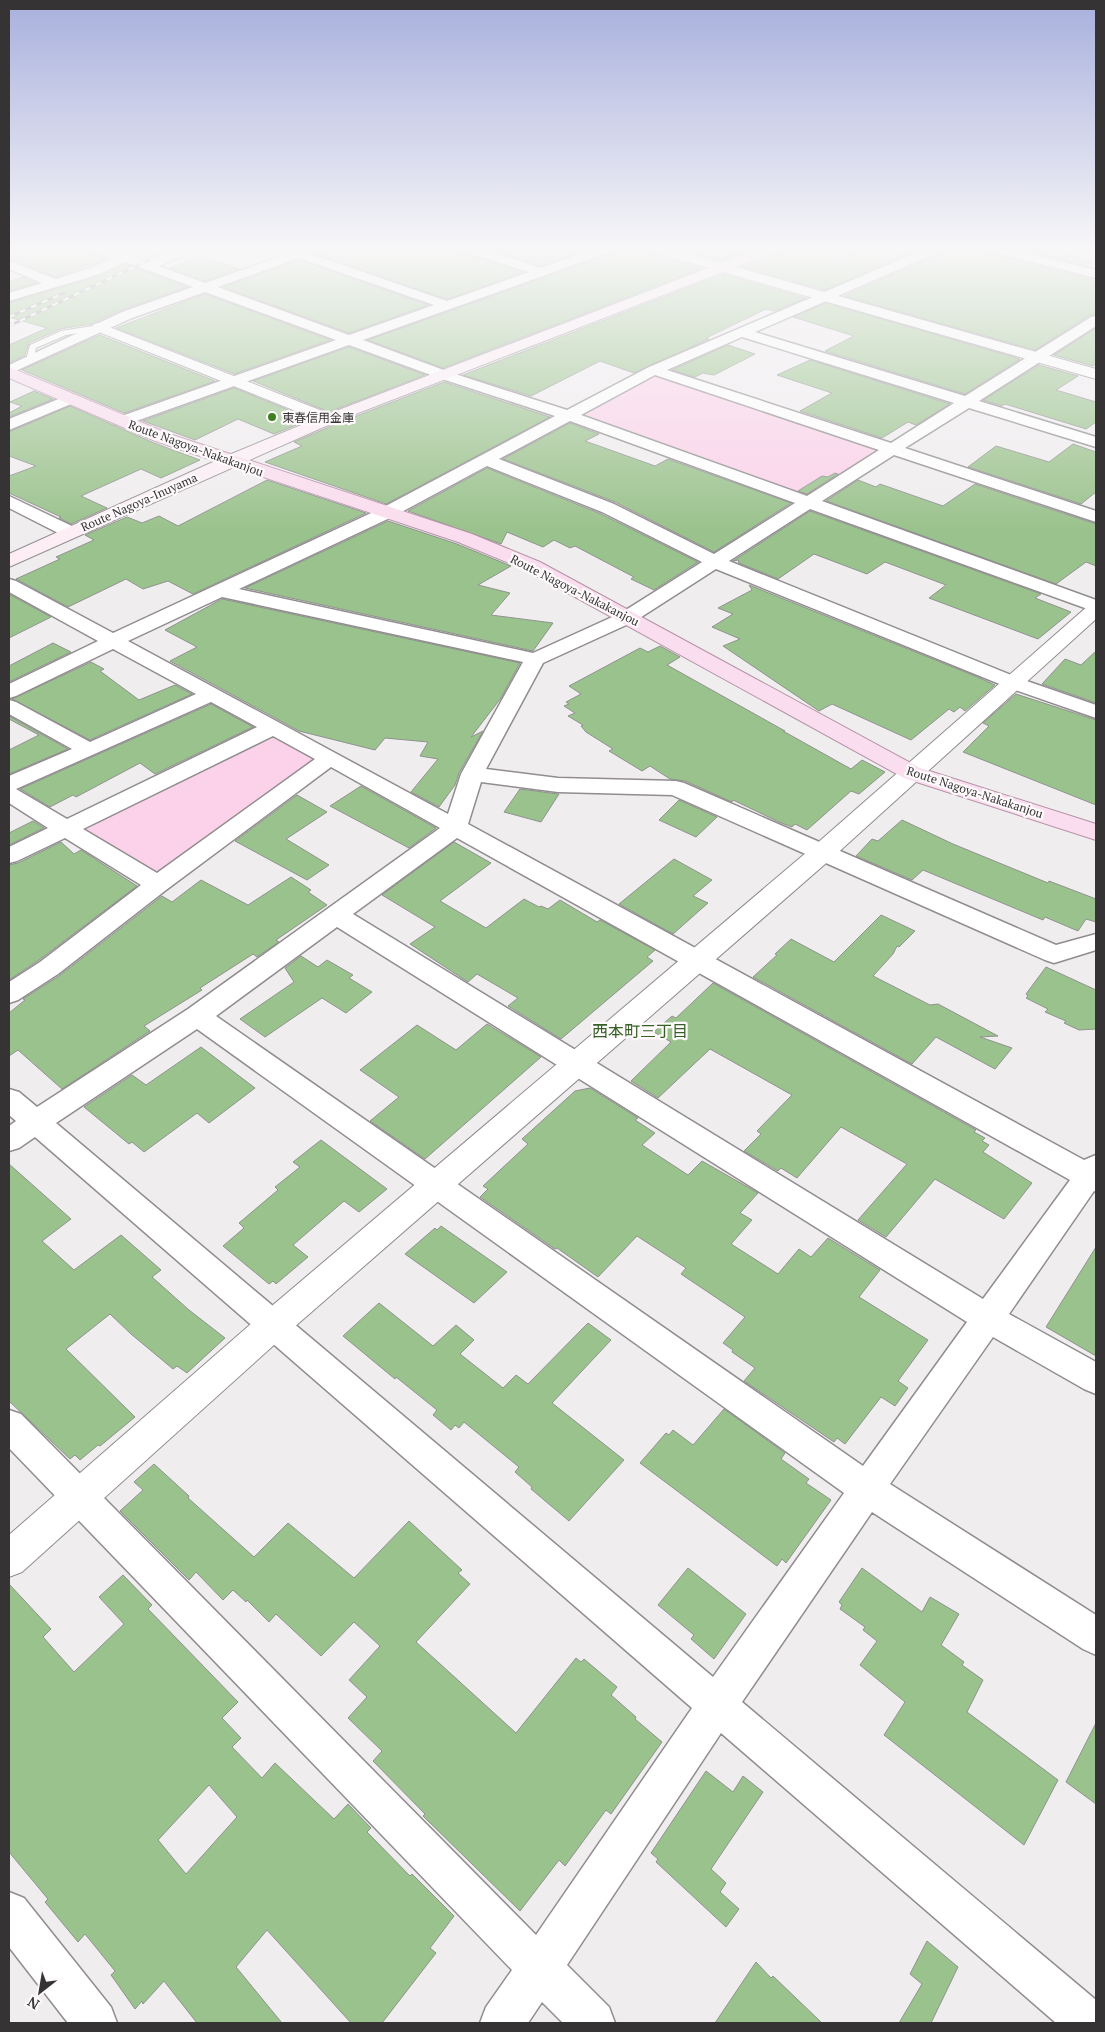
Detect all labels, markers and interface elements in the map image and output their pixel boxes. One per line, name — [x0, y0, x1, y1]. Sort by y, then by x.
place label: 東春信用金庫 — [282, 410, 354, 425]
marker: 東春信用金庫 — [266, 411, 278, 423]
street label: Route Nagoya-Nakakanjou — [126, 417, 266, 479]
street label: Route Nagoya-Inuyama — [78, 470, 200, 534]
street label: Route Nagoya-Nakakanjou — [508, 551, 642, 629]
street label: Route Nagoya-Nakakanjou — [905, 763, 1045, 821]
district label: 西本町三丁目 — [592, 1020, 688, 1042]
north arrow — [15, 1967, 65, 2017]
text: N — [23, 1992, 42, 2014]

